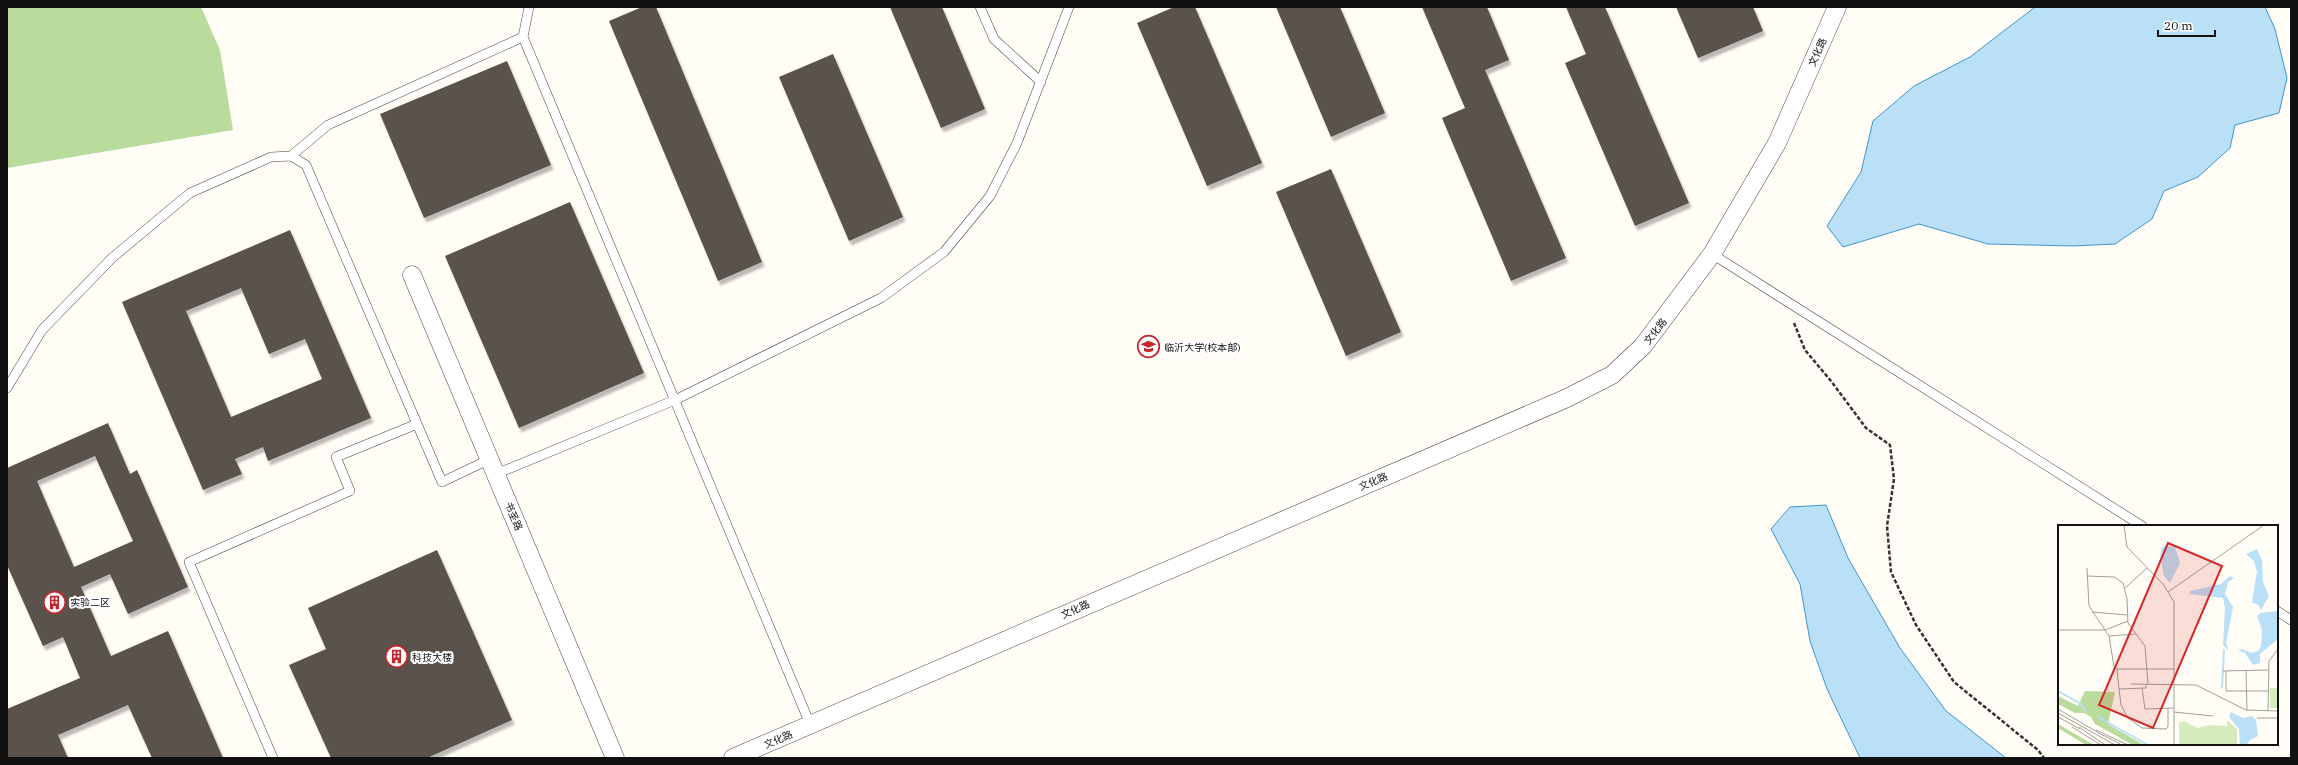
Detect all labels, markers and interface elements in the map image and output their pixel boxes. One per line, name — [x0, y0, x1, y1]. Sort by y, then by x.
scale bar — [2158, 12, 2215, 38]
text: 20 m — [2164, 18, 2193, 33]
street label: 文化路 — [1805, 36, 1829, 69]
street label: 文化路 — [1641, 315, 1670, 347]
school or university icon: 临沂大学(校本部) — [1136, 334, 1162, 360]
place label: 临沂大学(校本部) — [1164, 341, 1241, 354]
street label: 文化路 — [1357, 470, 1390, 493]
street label: 书圣路 — [502, 500, 525, 533]
inset map — [2058, 525, 2278, 745]
building icon: 实验二区 — [42, 589, 68, 615]
place label: 实验二区 — [70, 596, 110, 609]
street label: 文化路 — [1059, 597, 1092, 621]
building icon: 科技大楼 — [383, 644, 409, 670]
place label: 科技大楼 — [412, 651, 452, 664]
street label: 文化路 — [762, 728, 795, 751]

